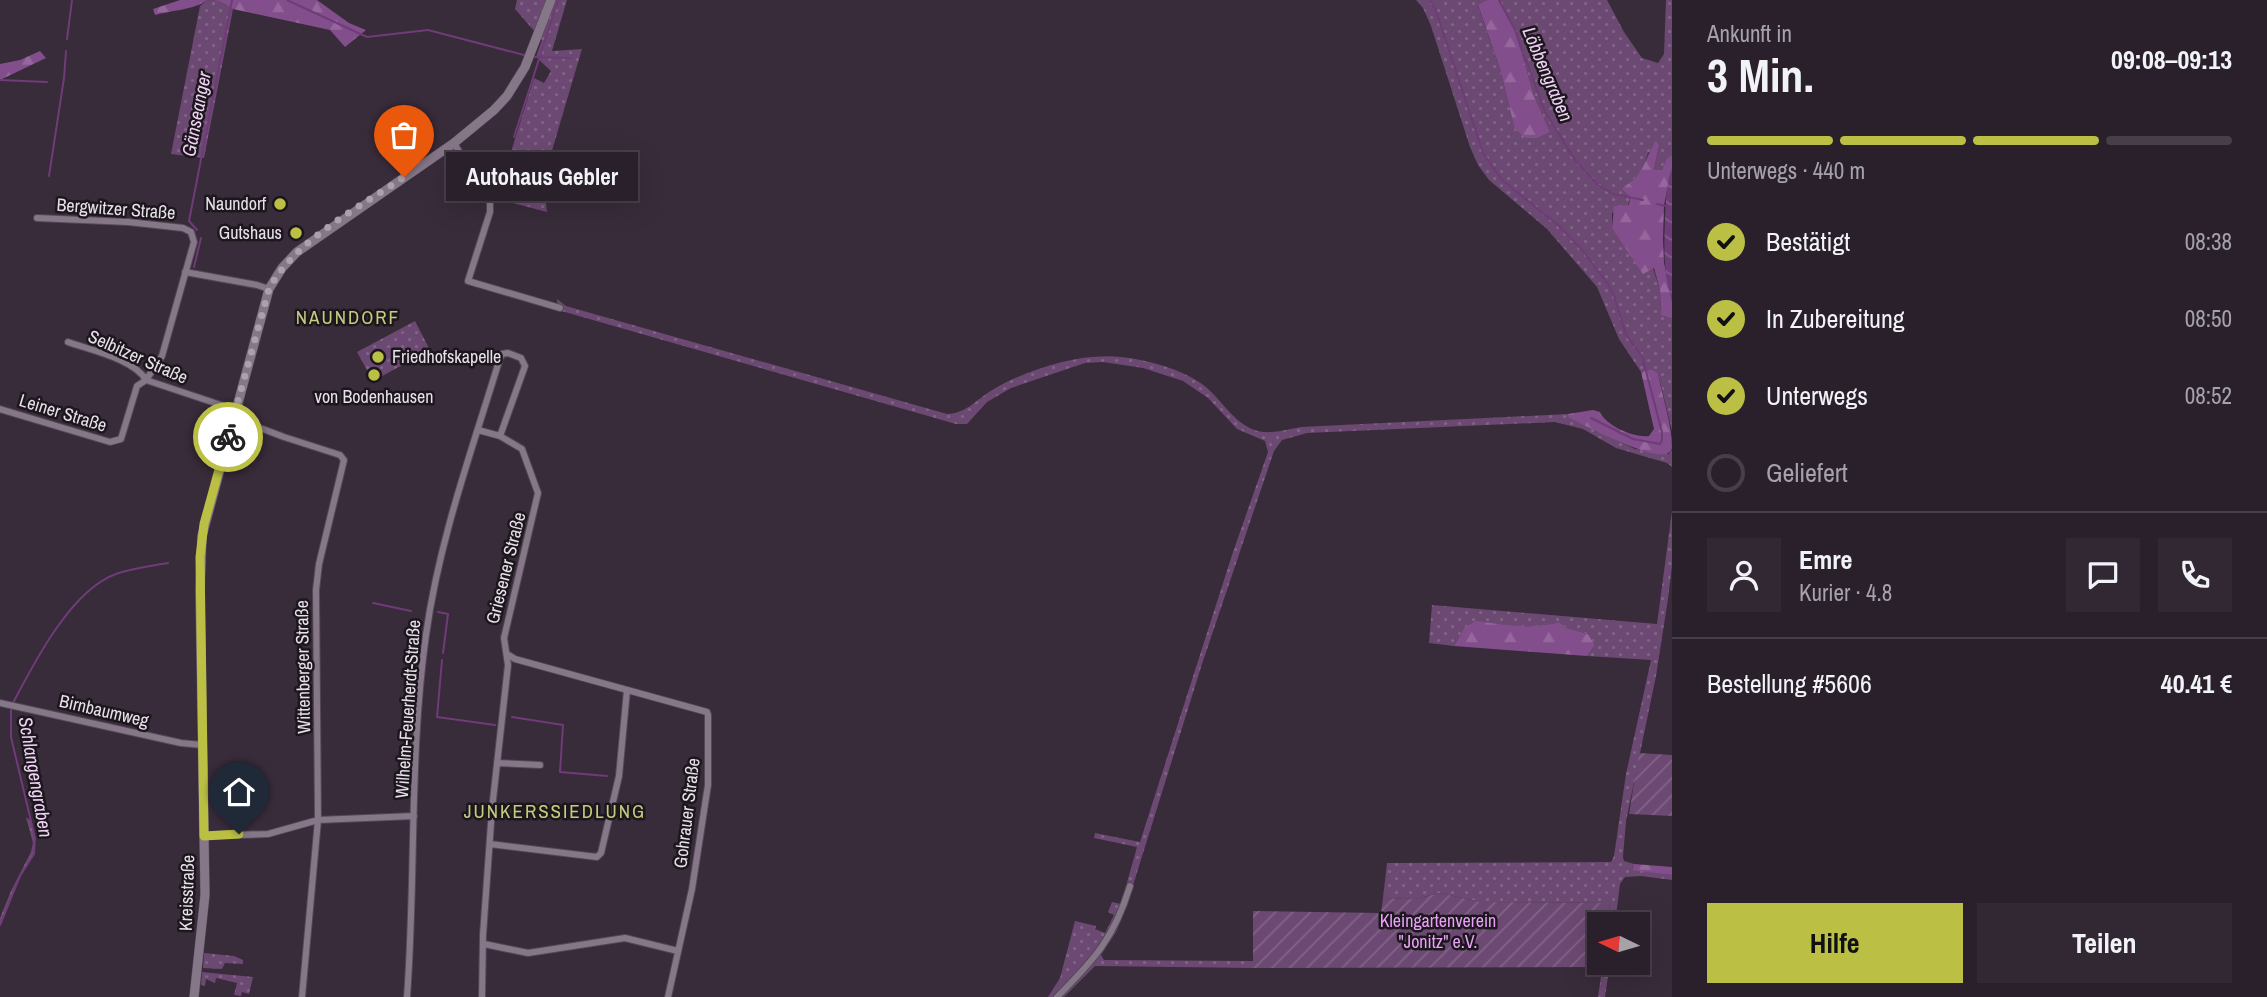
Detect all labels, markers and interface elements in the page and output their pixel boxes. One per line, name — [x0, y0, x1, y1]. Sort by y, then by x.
text: Ankunft in — [1707, 18, 1792, 49]
water label: Löbbengraben — [1516, 23, 1580, 125]
text: 09:08–09:13 — [2111, 42, 2232, 77]
text: 3 Min. — [1707, 44, 1814, 106]
water label: Gänseanger — [175, 69, 217, 159]
pin — [374, 105, 434, 177]
icon: bag — [385, 116, 423, 154]
callout: Autohaus Gebler — [446, 152, 638, 202]
text: Unterwegs · 440 m — [1707, 155, 1865, 186]
text: Autohaus Gebler — [466, 161, 618, 192]
place label: Naundorf — [205, 191, 267, 216]
street label: Bergwitzer Straße — [56, 192, 176, 225]
marker: Naundorf — [272, 196, 288, 212]
place label: Gutshaus — [219, 220, 282, 245]
icon: check — [1707, 223, 1745, 261]
text: Bestätigt — [1766, 224, 1850, 259]
marker: Gutshaus — [288, 225, 304, 241]
text: 08:38 — [2185, 226, 2232, 257]
icon: check — [1707, 300, 1745, 338]
text: In Zubereitung — [1766, 301, 1905, 336]
text: 08:50 — [2185, 303, 2232, 334]
district label: NAUNDORF — [296, 304, 400, 330]
street label: Selbitzer Straße — [84, 323, 192, 390]
place label: Friedhofskapelle — [392, 344, 501, 369]
marker: Friedhofskapelle — [370, 349, 386, 365]
marker: von Bodenhausen — [366, 367, 382, 383]
icon: check — [1707, 377, 1745, 415]
text: Unterwegs — [1766, 378, 1868, 413]
text: 08:52 — [2185, 380, 2232, 411]
place label: von Bodenhausen — [315, 384, 434, 409]
street label: Leiner Straße — [16, 387, 110, 438]
courier — [193, 402, 263, 472]
icon: bike — [209, 418, 247, 456]
text: Geliefert — [1766, 455, 1848, 490]
street label: Griesener Straße — [480, 510, 531, 626]
button: person — [1707, 538, 1781, 612]
button: chat — [2066, 538, 2140, 612]
button: phone — [2158, 538, 2232, 612]
text: Emre — [1799, 542, 1852, 577]
text: Kurier · 4.8 — [1799, 577, 1892, 608]
street label: Wittenberger Straße — [289, 600, 316, 734]
street label: Wilhelm-Feuerherdt-Straße — [389, 619, 426, 799]
text: Bestellung #5606 — [1707, 666, 1872, 701]
text: 40.41 € — [2161, 666, 2232, 701]
street label: Birnbaumweg — [57, 688, 152, 733]
water label: Schlangengraben — [13, 715, 59, 839]
street label: Gohrauer Straße — [667, 756, 706, 869]
pin — [209, 762, 269, 834]
icon: home — [220, 773, 258, 811]
district label: JUNKERSSIEDLUNG — [464, 798, 646, 824]
street label: Kreisstraße — [173, 854, 200, 932]
button: Hilfe — [1707, 903, 1963, 983]
button: Teilen — [1977, 903, 2232, 983]
park label: Kleingartenverein "Jonitz" e.V. — [1380, 908, 1496, 954]
north arrow — [1587, 912, 1650, 975]
map controls — [1587, 912, 1650, 975]

